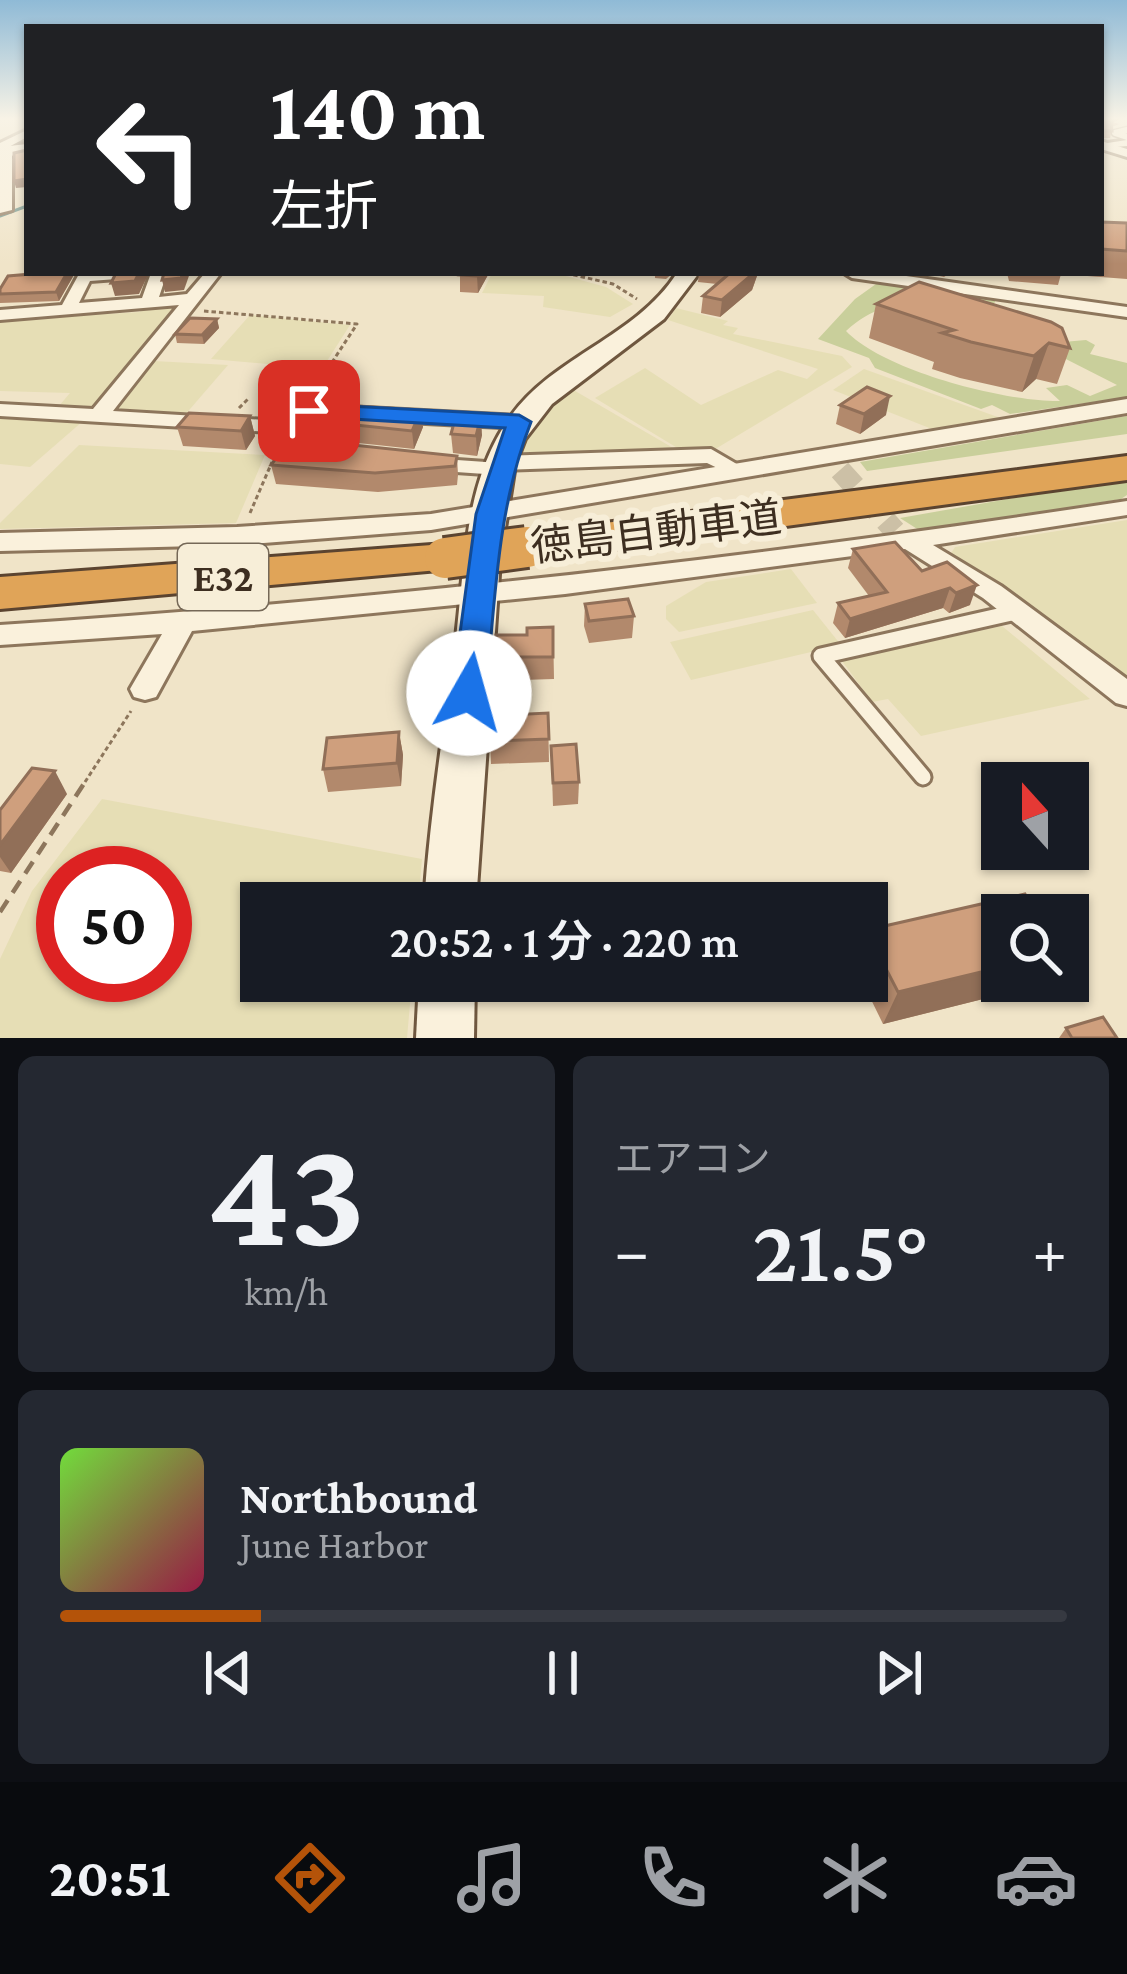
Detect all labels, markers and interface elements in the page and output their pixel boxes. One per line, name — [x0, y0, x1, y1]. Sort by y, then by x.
text: 140 m — [270, 64, 485, 157]
icon: left — [72, 72, 228, 228]
text: 左折 — [270, 177, 378, 237]
pin — [258, 360, 360, 462]
icon: arrive — [276, 378, 342, 444]
street label: 徳島自動車道 — [528, 493, 784, 570]
road number: E32 — [178, 544, 268, 610]
position arrow — [406, 630, 532, 756]
north arrow — [981, 762, 1089, 870]
map controls — [981, 762, 1089, 1002]
speed limit sign: 50 — [36, 846, 192, 1002]
button: search — [981, 894, 1089, 1002]
text: 20:52 · 1 分 · 220 m — [389, 917, 739, 967]
text: 43 — [207, 1105, 366, 1279]
text: エアコン — [615, 1137, 771, 1180]
text: 21.5° — [753, 1200, 929, 1300]
text: − — [615, 1214, 649, 1287]
text: + — [1032, 1214, 1067, 1287]
text: km/h — [244, 1270, 328, 1313]
text: Northbound — [240, 1473, 478, 1523]
text: June Harbor — [240, 1523, 428, 1566]
icon: previous — [195, 1640, 261, 1706]
icon: pause — [530, 1640, 596, 1706]
icon: next — [866, 1640, 932, 1706]
icon: directions — [268, 1836, 352, 1920]
icon: music — [450, 1836, 534, 1920]
icon: phone — [631, 1836, 715, 1920]
icon: climate — [813, 1836, 897, 1920]
icon: car — [994, 1836, 1078, 1920]
text: 20:51 — [49, 1848, 171, 1908]

